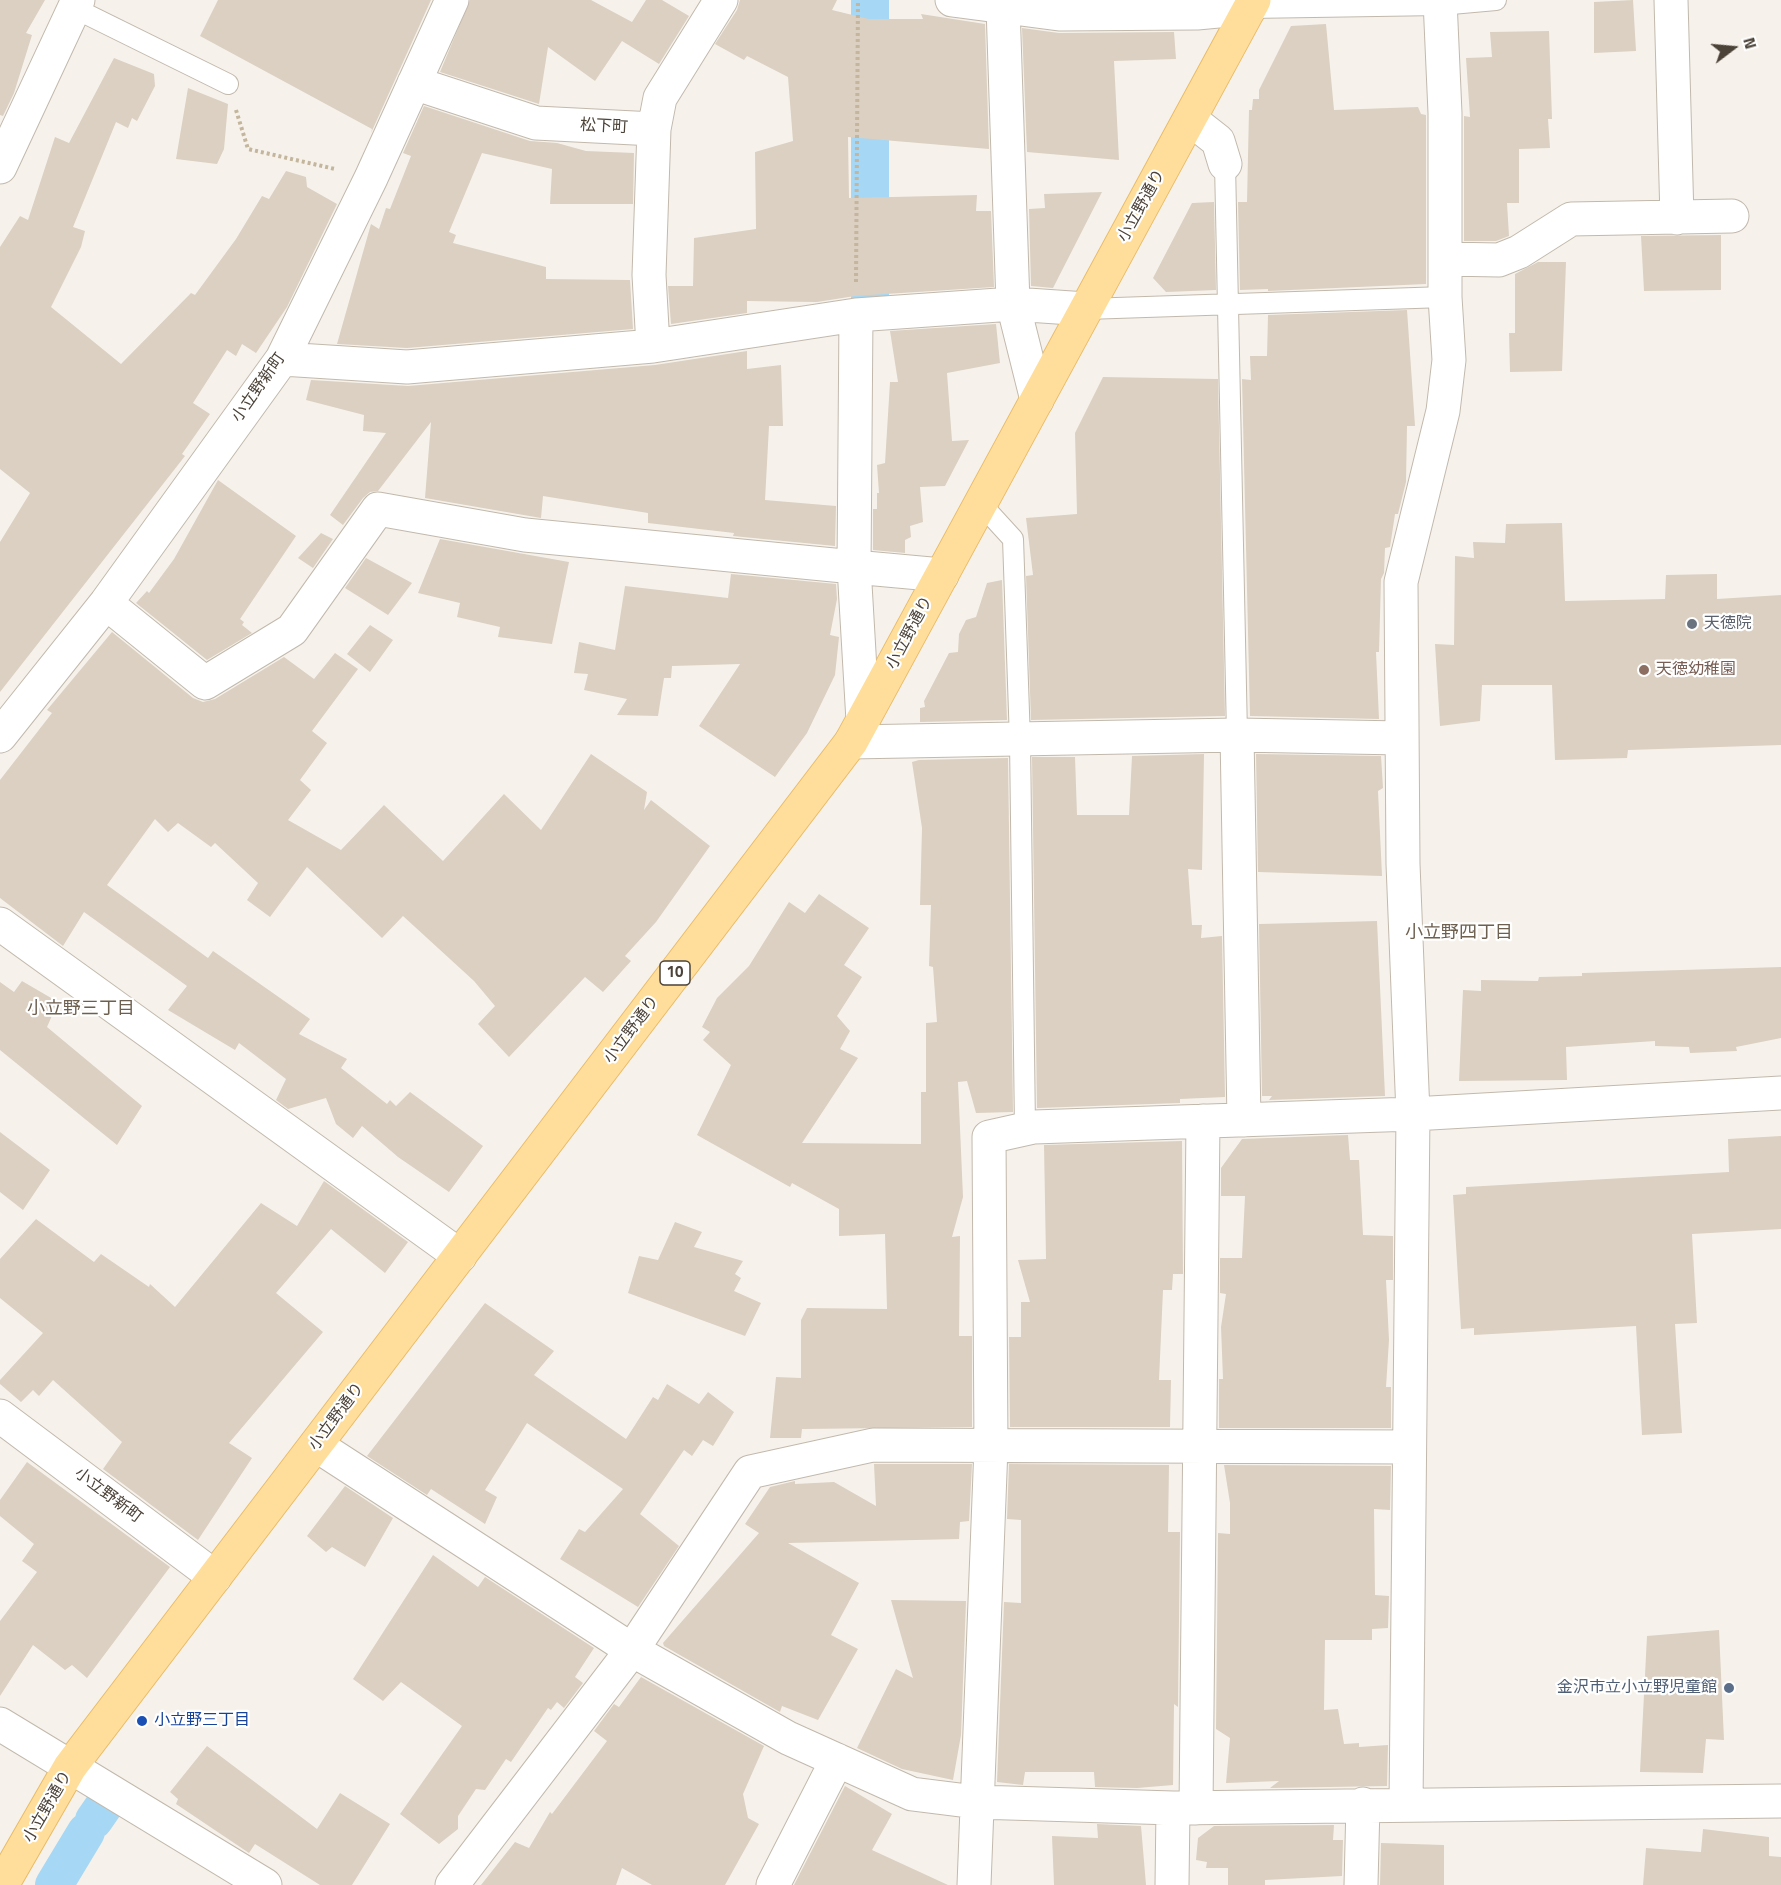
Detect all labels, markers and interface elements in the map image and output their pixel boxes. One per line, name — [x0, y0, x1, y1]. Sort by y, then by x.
north arrow — [1703, 18, 1763, 78]
text: N — [1737, 34, 1763, 52]
street label: 松下町 — [580, 116, 628, 138]
street label: 小立野通り — [1114, 166, 1170, 246]
street label: 小立野新町 — [228, 350, 290, 426]
street label: 小立野通り — [883, 593, 937, 673]
place label: 天徳院 — [1704, 614, 1752, 634]
marker: 天徳院 — [1685, 617, 1699, 631]
place label: 天徳幼稚園 — [1656, 660, 1736, 680]
marker: 天徳幼稚園 — [1637, 663, 1651, 677]
district label: 小立野四丁目 — [1405, 923, 1513, 945]
road number: 10 — [660, 961, 690, 985]
street label: 小立野通り — [600, 992, 664, 1068]
district label: 小立野三丁目 — [27, 999, 135, 1021]
street label: 小立野通り — [305, 1379, 369, 1455]
street label: 小立野新町 — [70, 1464, 146, 1528]
place label: 金沢市立小立野児童館 — [1557, 1678, 1717, 1698]
marker: 金沢市立小立野児童館 — [1722, 1681, 1736, 1695]
place label: 小立野三丁目 — [154, 1711, 250, 1731]
marker: 小立野三丁目 — [135, 1714, 149, 1728]
street label: 小立野通り — [20, 1768, 76, 1846]

